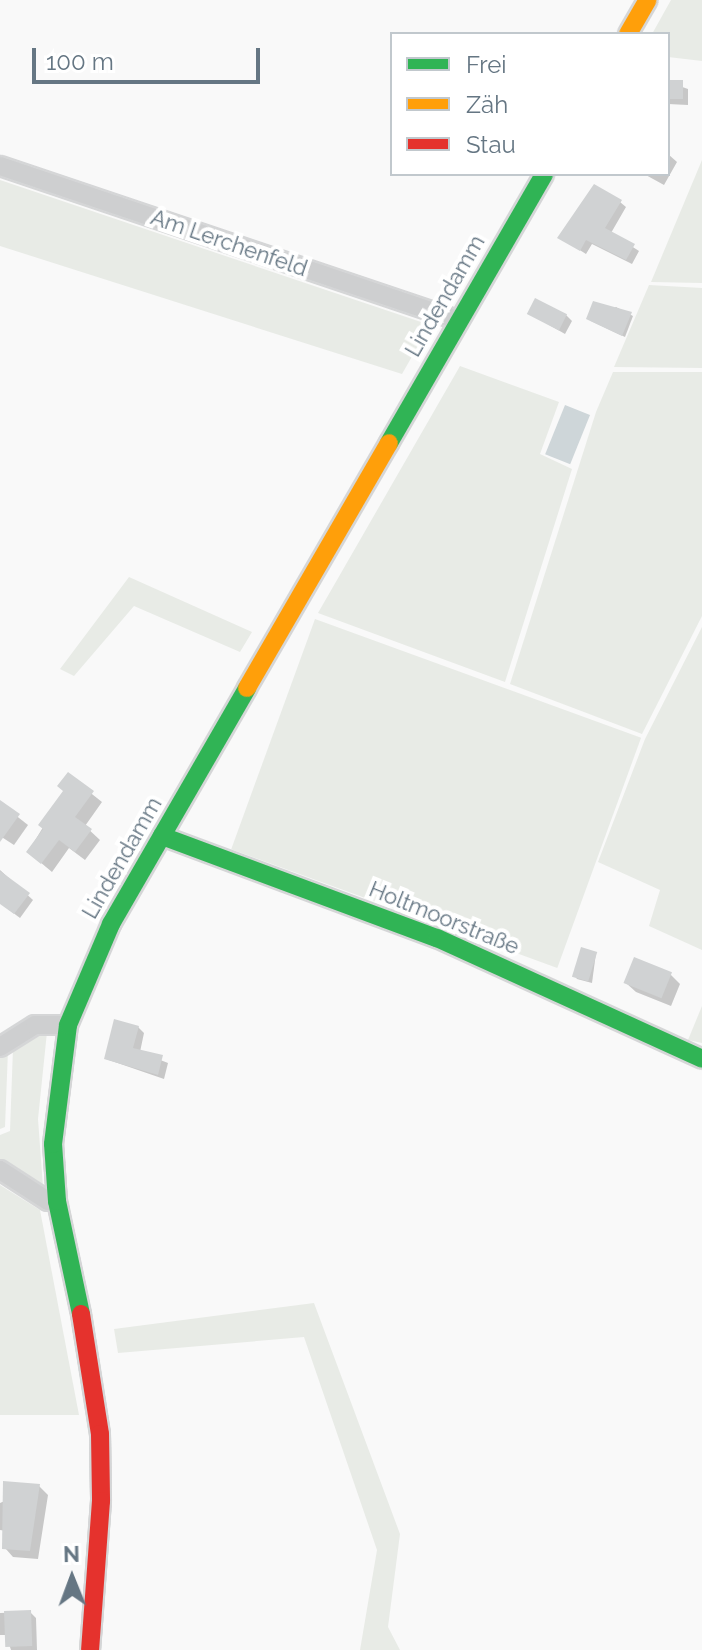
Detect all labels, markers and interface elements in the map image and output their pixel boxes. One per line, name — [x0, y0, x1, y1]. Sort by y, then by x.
scale bar — [36, 32, 264, 82]
legend — [390, 32, 670, 176]
text: 100 m — [46, 47, 114, 76]
text: Frei — [466, 50, 507, 79]
text: Zäh — [466, 90, 508, 119]
text: Stau — [466, 130, 516, 159]
street label: Am Lerchenfeld — [147, 204, 311, 282]
street label: Lindendamm — [400, 231, 490, 361]
street label: Lindendamm — [77, 793, 167, 923]
street label: Holtmoorstraße — [365, 876, 523, 960]
north arrow — [32, 1538, 112, 1618]
text: N — [63, 1541, 80, 1567]

